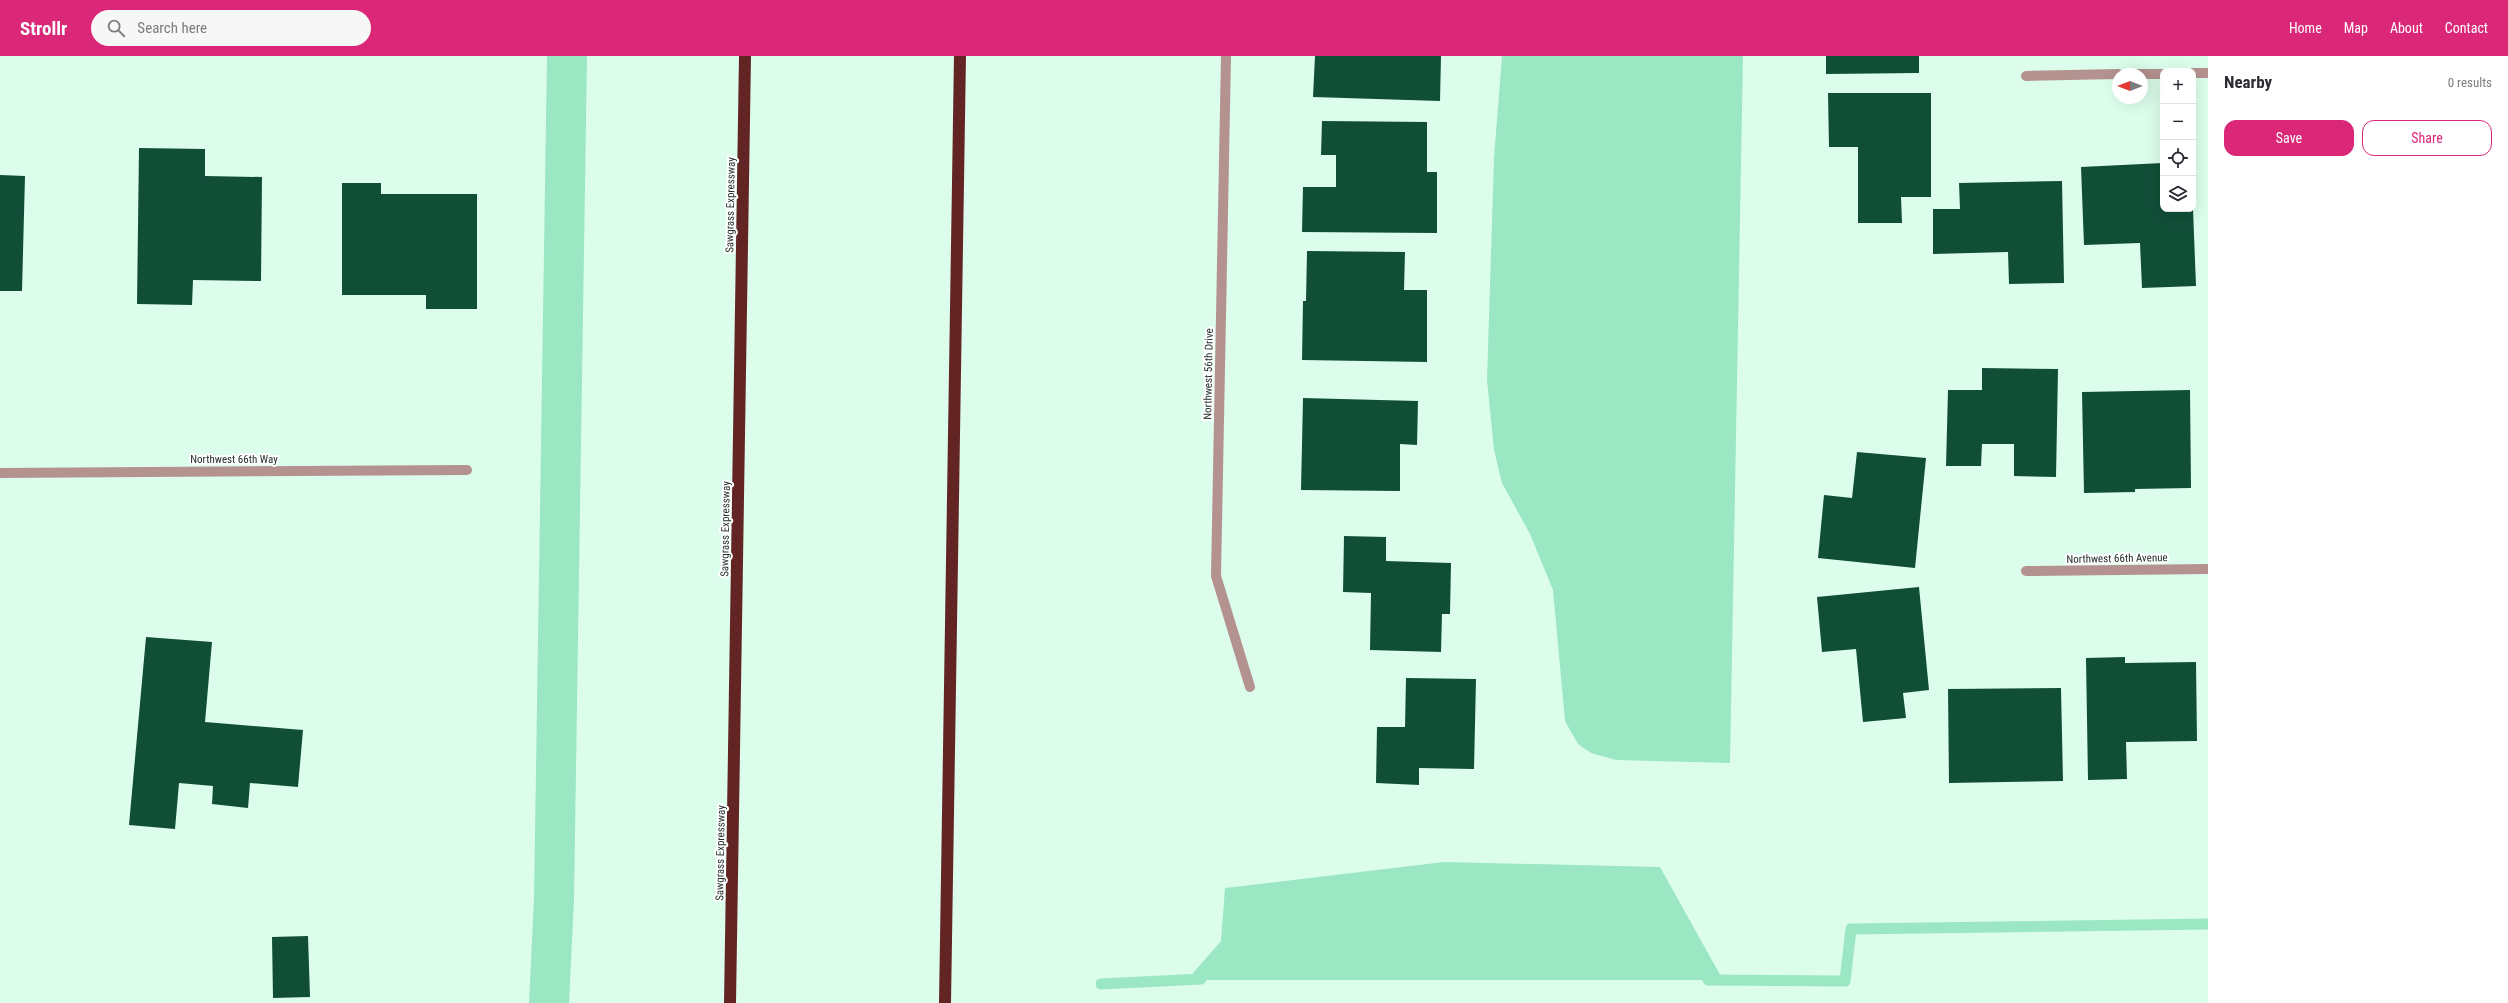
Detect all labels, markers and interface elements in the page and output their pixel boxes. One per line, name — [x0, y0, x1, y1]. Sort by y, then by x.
search box — [91, 10, 371, 46]
text: Strollr — [20, 17, 67, 40]
icon: search — [105, 17, 127, 39]
text: Search here — [137, 19, 207, 37]
text: Home — [2289, 20, 2322, 36]
text: Map — [2344, 20, 2368, 36]
text: About — [2390, 20, 2423, 36]
text: Contact — [2445, 20, 2488, 36]
north arrow — [2112, 68, 2148, 104]
map controls — [2160, 68, 2196, 212]
button: + — [2160, 68, 2196, 104]
text: Nearby — [2224, 72, 2272, 92]
text: 0 results — [2448, 75, 2492, 90]
button: − — [2160, 104, 2196, 140]
button: Save — [2224, 120, 2354, 156]
button: Share — [2362, 120, 2492, 156]
button: locate — [2160, 140, 2196, 176]
street label: Sawgrass Expressway — [723, 157, 738, 253]
button: layers — [2160, 176, 2196, 212]
street label: Northwest 56th Drive — [1201, 328, 1216, 420]
street label: Northwest 66th Way — [190, 453, 278, 466]
street label: Sawgrass Expressway — [718, 481, 733, 577]
street label: Northwest 66th Avenue — [2066, 551, 2168, 566]
street label: Sawgrass Expressway — [713, 805, 728, 901]

